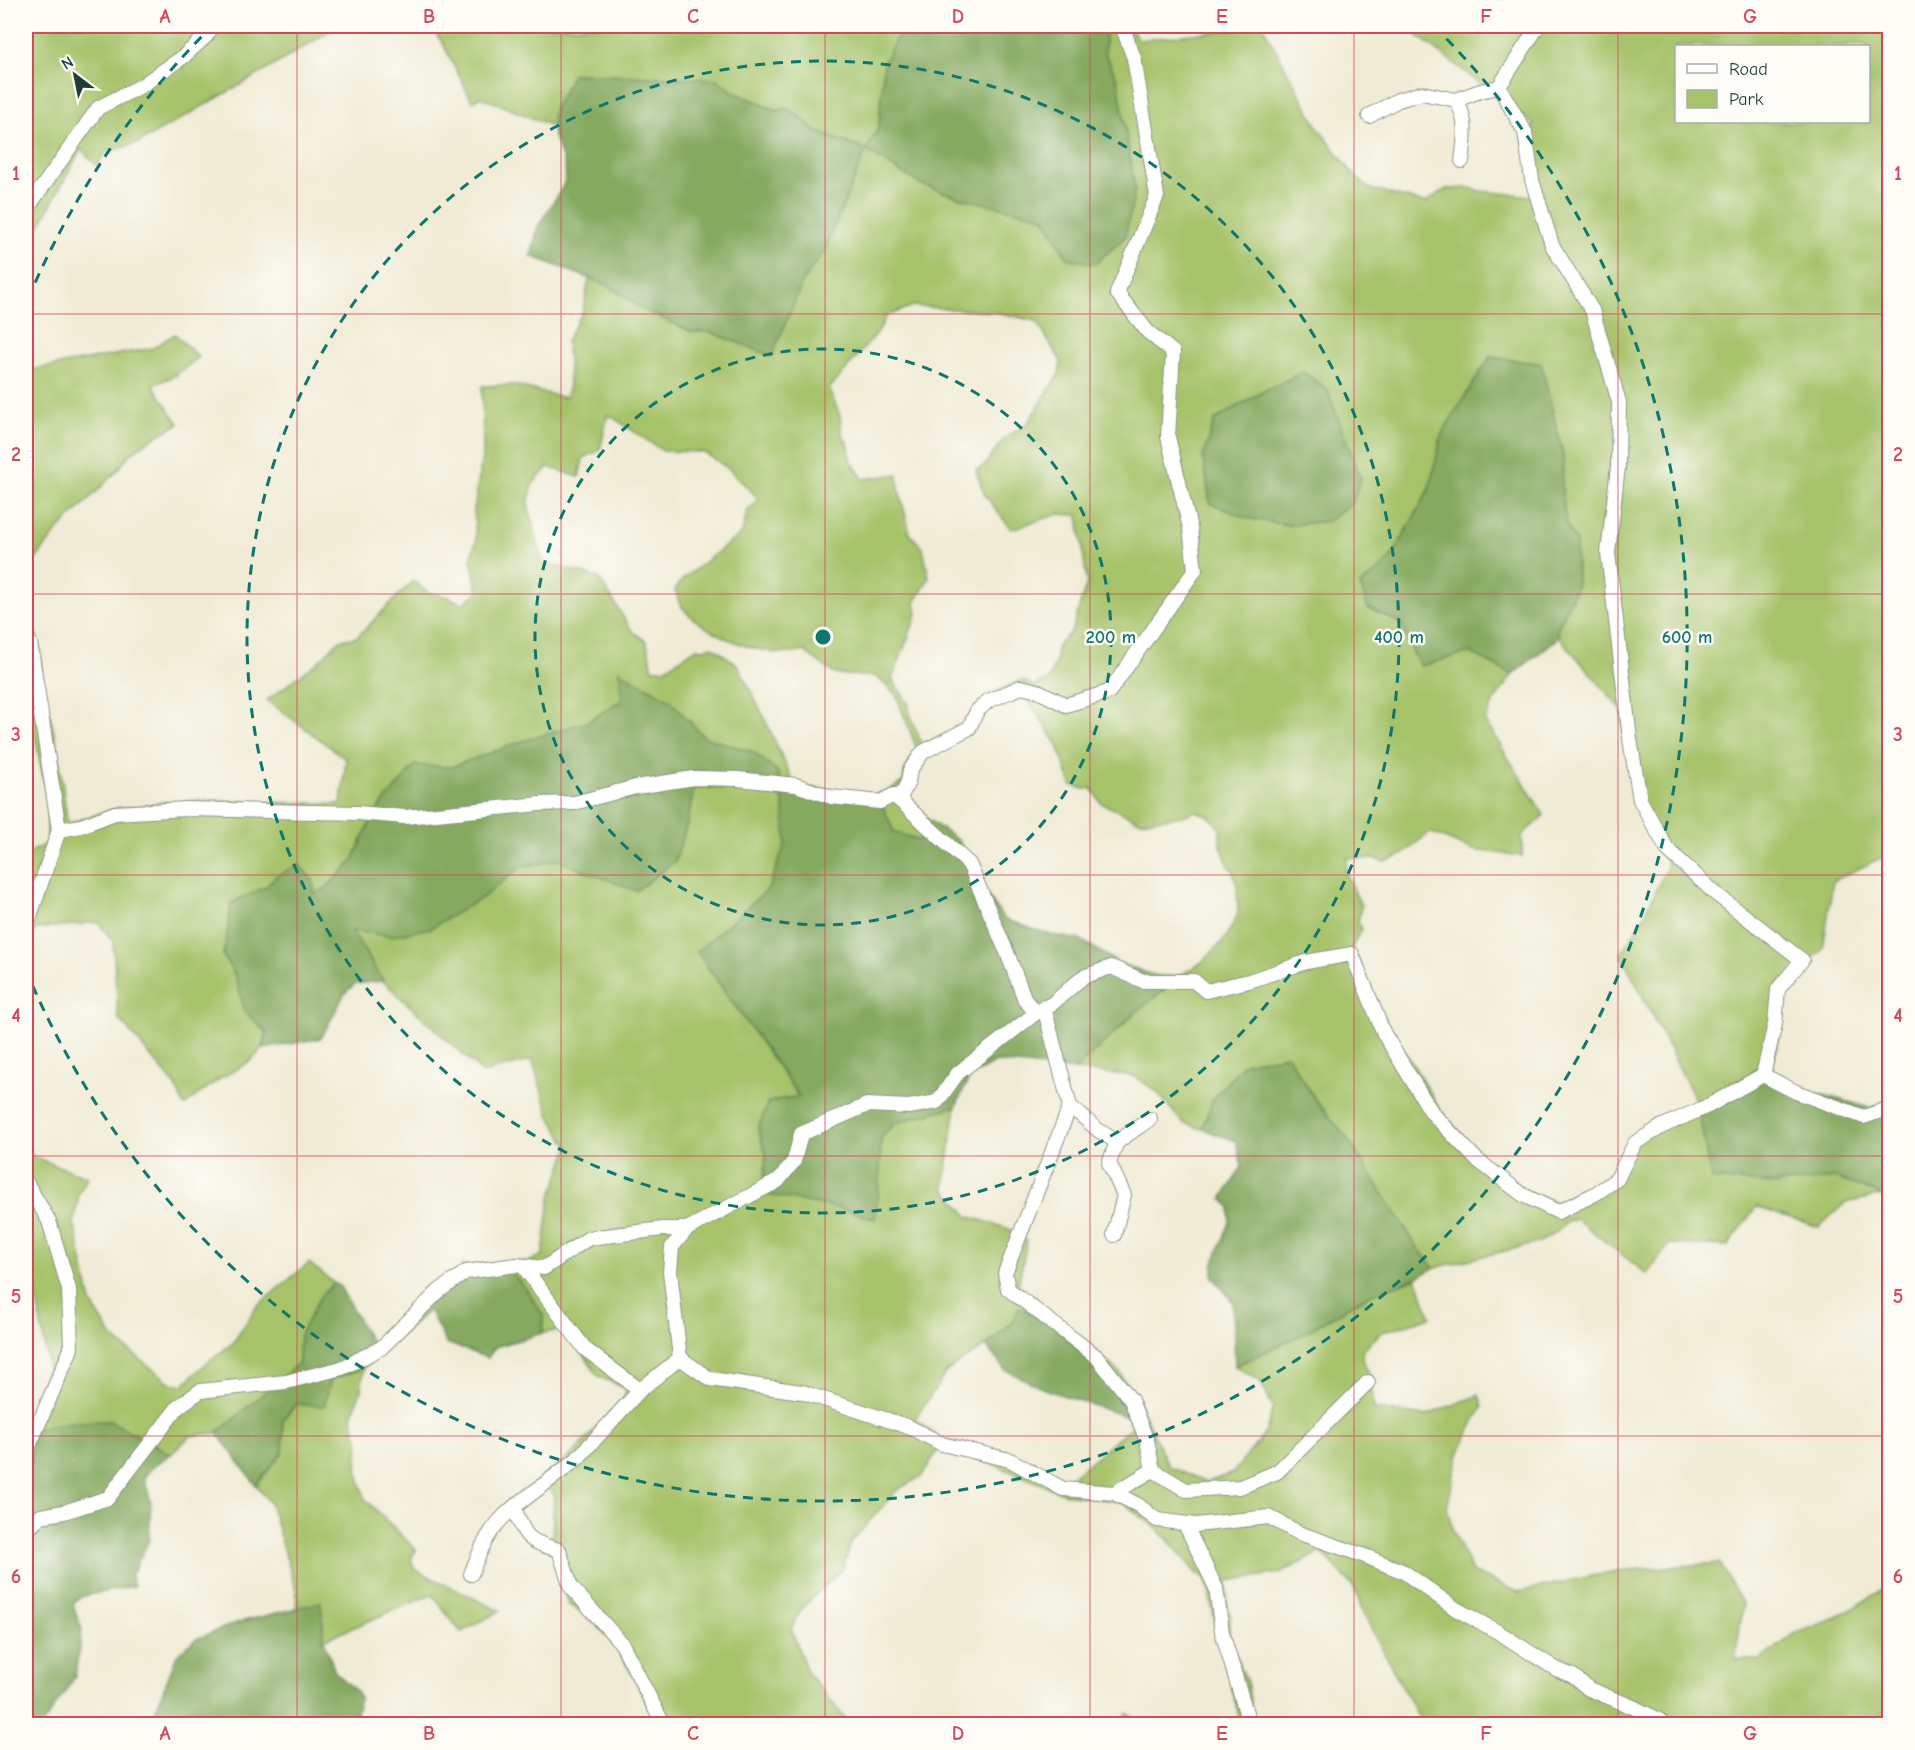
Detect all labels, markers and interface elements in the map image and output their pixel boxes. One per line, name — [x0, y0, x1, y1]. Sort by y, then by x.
text: A — [159, 5, 171, 28]
text: B — [423, 5, 435, 28]
text: C — [687, 5, 699, 28]
text: D — [952, 5, 964, 28]
text: E — [1216, 5, 1228, 28]
text: F — [1480, 5, 1492, 28]
text: G — [1743, 5, 1757, 28]
north arrow — [45, 45, 105, 105]
legend — [1675, 45, 1870, 123]
text: N — [58, 53, 77, 74]
text: Road — [1729, 59, 1768, 80]
text: Park — [1729, 89, 1764, 110]
text: 1 — [12, 162, 20, 185]
text: 1 — [1894, 162, 1902, 185]
text: 2 — [11, 443, 21, 466]
text: 2 — [1893, 443, 1903, 466]
centre of rings — [813, 627, 833, 647]
text: 200 m — [1086, 627, 1136, 648]
text: 400 m — [1374, 627, 1424, 648]
text: 600 m — [1662, 627, 1712, 648]
text: 3 — [11, 723, 21, 746]
text: 3 — [1893, 723, 1903, 746]
text: 4 — [11, 1004, 21, 1027]
text: 4 — [1893, 1004, 1903, 1027]
text: 5 — [11, 1285, 21, 1308]
text: 5 — [1893, 1285, 1903, 1308]
text: 6 — [11, 1565, 21, 1588]
text: 6 — [1893, 1565, 1903, 1588]
text: A — [159, 1722, 171, 1745]
text: B — [423, 1722, 435, 1745]
text: C — [687, 1722, 699, 1745]
text: D — [952, 1722, 964, 1745]
text: E — [1216, 1722, 1228, 1745]
text: F — [1480, 1722, 1492, 1745]
text: G — [1743, 1722, 1757, 1745]

